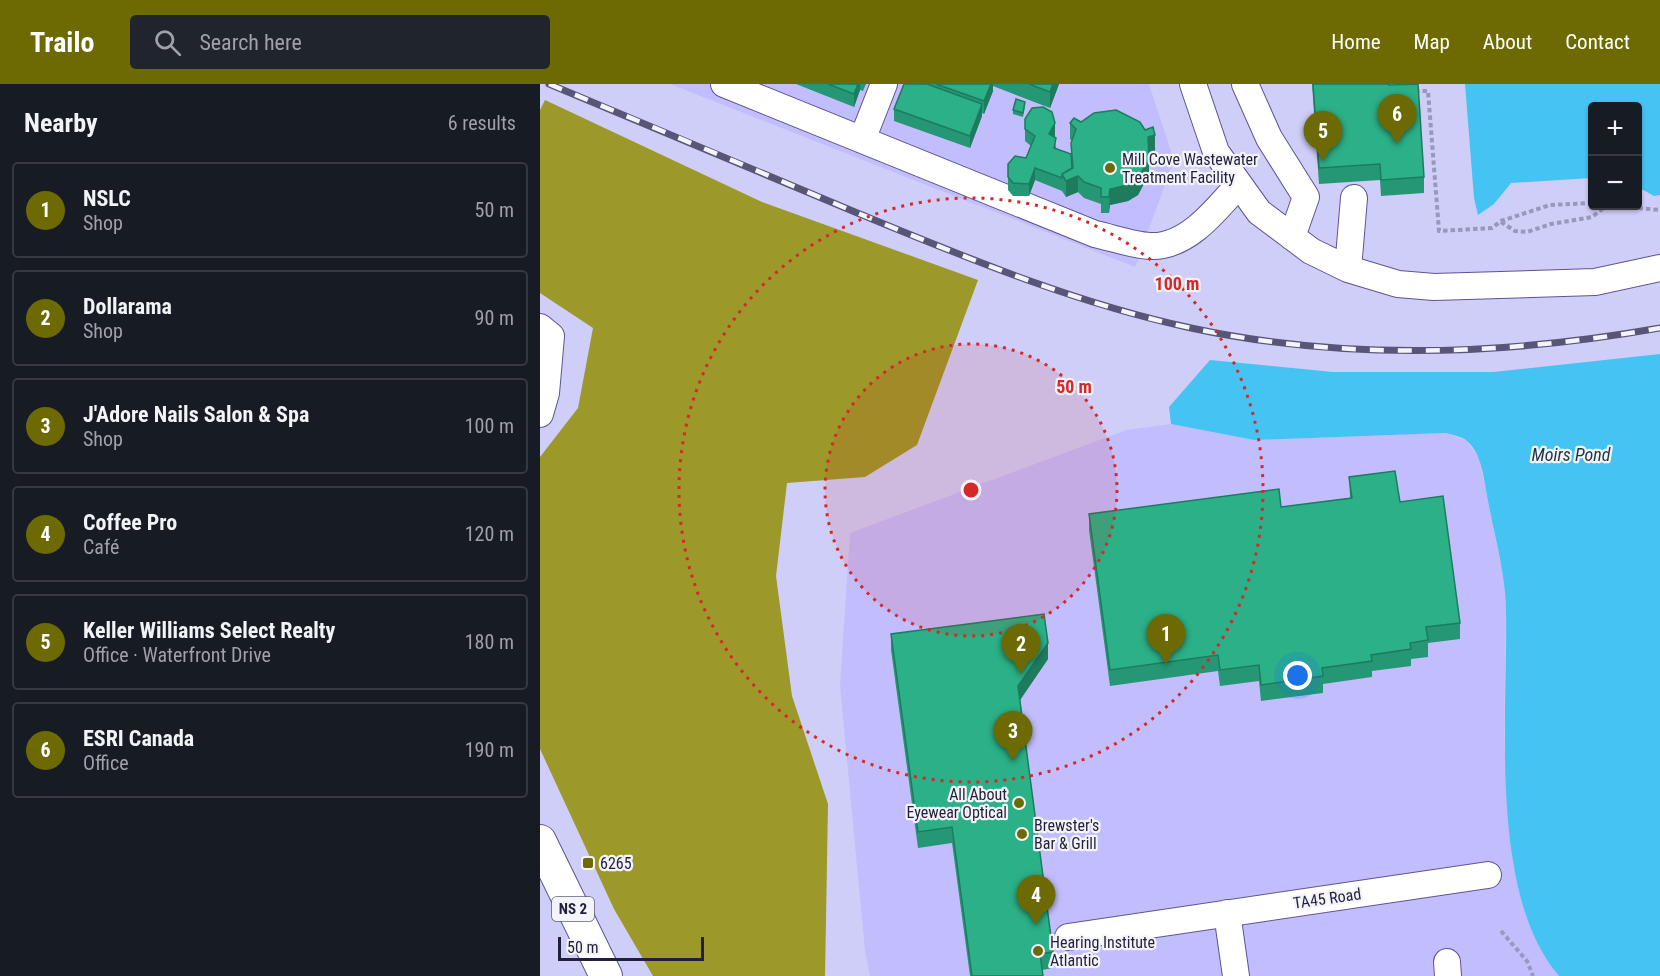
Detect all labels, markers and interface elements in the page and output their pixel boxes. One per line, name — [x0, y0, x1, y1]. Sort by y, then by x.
search box — [130, 15, 550, 69]
text: Trailo — [30, 26, 94, 59]
icon: search — [151, 26, 184, 59]
text: Search here — [199, 30, 302, 55]
text: Home — [1331, 30, 1381, 54]
text: Map — [1414, 30, 1450, 54]
text: About — [1483, 30, 1532, 54]
text: Contact — [1565, 30, 1630, 54]
pin: 6 — [1378, 94, 1416, 144]
map controls — [1588, 102, 1642, 210]
button: + — [1588, 102, 1642, 156]
text: Nearby — [24, 108, 98, 138]
text: 6 results — [448, 111, 516, 135]
pin: 5 — [1304, 112, 1342, 161]
place label: Mill Cove Wastewater Treatment Facility — [1122, 150, 1258, 187]
button: − — [1588, 156, 1642, 210]
marker: Mill Cove Wastewater Treatment Facility — [1103, 161, 1117, 175]
text: NSLC — [83, 186, 131, 211]
text: 1 — [40, 198, 51, 222]
text: 50 m — [475, 198, 514, 222]
text: Shop — [83, 211, 123, 235]
text: 100 m — [1155, 273, 1199, 294]
text: Dollarama — [83, 294, 172, 319]
text: 2 — [40, 306, 51, 330]
text: 90 m — [475, 306, 514, 330]
text: Shop — [83, 319, 123, 343]
text: 50 m — [1056, 376, 1092, 397]
text: J'Adore Nails Salon & Spa — [83, 402, 309, 427]
text: 3 — [40, 414, 51, 438]
text: 100 m — [465, 414, 514, 438]
text: Shop — [83, 427, 123, 451]
water label: Moirs Pond — [1532, 444, 1611, 465]
centre of rings — [961, 480, 981, 500]
text: Coffee Pro — [83, 510, 177, 535]
text: 4 — [40, 522, 51, 546]
text: 120 m — [465, 522, 514, 546]
text: Café — [83, 535, 119, 559]
pin: 1 — [1146, 614, 1186, 664]
text: Keller Williams Select Realty — [83, 618, 335, 643]
pin: 2 — [1002, 624, 1040, 674]
text: 5 — [40, 630, 51, 654]
text: 180 m — [465, 630, 514, 654]
text: Office · Waterfront Drive — [83, 643, 271, 667]
your location — [1283, 661, 1312, 690]
pin: 3 — [994, 712, 1032, 761]
text: ESRI Canada — [83, 726, 194, 751]
text: 6 — [40, 738, 51, 762]
text: 190 m — [465, 738, 514, 762]
text: Office — [83, 751, 129, 775]
place label: All About Eyewear Optical — [906, 785, 1007, 822]
marker: All About Eyewear Optical — [1012, 796, 1026, 810]
place label: Brewster's Bar & Grill — [1034, 816, 1099, 853]
marker: Brewster's Bar & Grill — [1015, 827, 1029, 841]
place label: 6265 — [600, 854, 632, 873]
marker: 6265 — [581, 856, 595, 870]
pin: 4 — [1016, 876, 1056, 925]
street label: TA45 Road — [1292, 884, 1362, 913]
road number: NS 2 — [552, 897, 594, 921]
place label: Hearing Institute Atlantic — [1050, 933, 1155, 970]
scale bar — [558, 934, 704, 962]
text: 50 m — [567, 938, 599, 957]
marker: Hearing Institute Atlantic — [1031, 944, 1045, 958]

